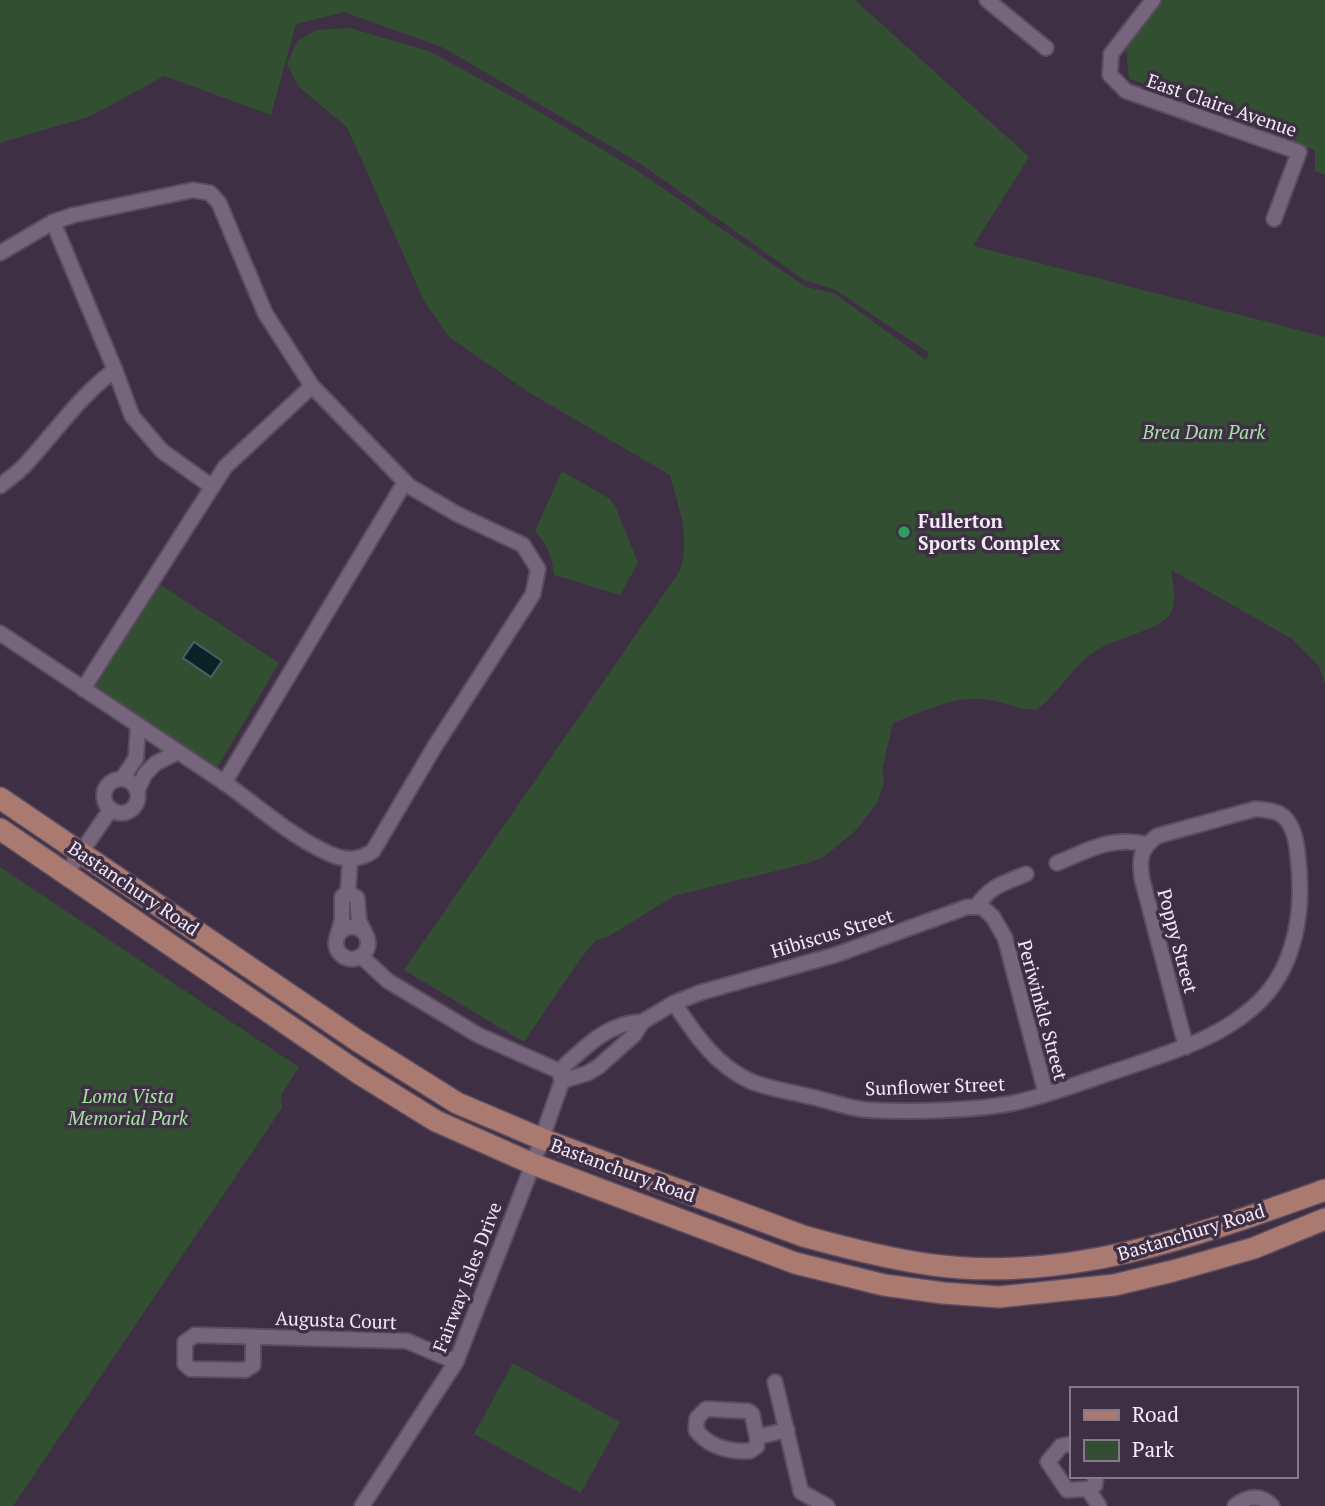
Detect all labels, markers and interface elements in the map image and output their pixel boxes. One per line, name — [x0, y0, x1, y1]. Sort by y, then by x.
street label: East Claire Avenue — [1144, 67, 1301, 142]
park label: Brea Dam Park — [1141, 419, 1266, 444]
place label: Fullerton Sports Complex — [918, 508, 1061, 555]
marker: Fullerton Sports Complex — [896, 524, 912, 540]
street label: Bastanchury Road — [64, 835, 205, 941]
street label: Poppy Street — [1153, 886, 1204, 996]
street label: Hibiscus Street — [767, 902, 896, 963]
street label: Periwinkle Street — [1013, 937, 1074, 1083]
street label: Sunflower Street — [865, 1071, 1005, 1100]
park label: Loma Vista Memorial Park — [67, 1083, 189, 1130]
street label: Bastanchury Road — [547, 1132, 700, 1208]
street label: Bastanchury Road — [1114, 1197, 1268, 1266]
street label: Fairway Isles Drive — [426, 1198, 507, 1356]
street label: Augusta Court — [275, 1305, 397, 1334]
legend — [1070, 1387, 1297, 1478]
text: Road — [1132, 1400, 1179, 1428]
text: Park — [1132, 1435, 1174, 1463]

